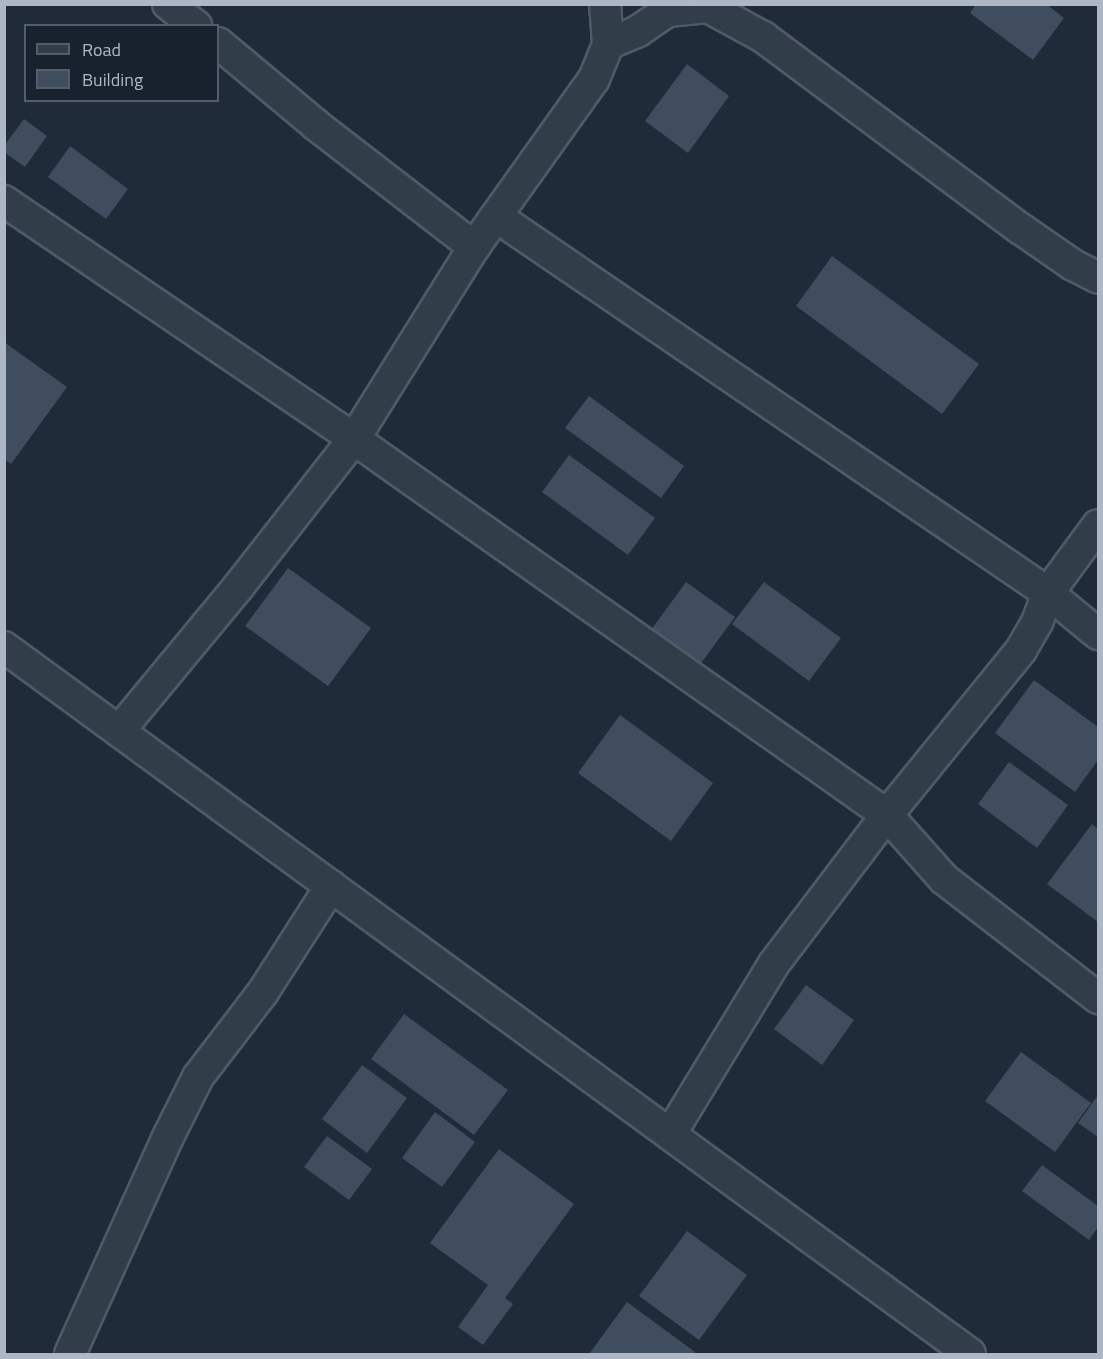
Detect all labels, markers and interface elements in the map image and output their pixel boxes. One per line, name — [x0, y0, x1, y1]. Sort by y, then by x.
legend — [24, 24, 219, 102]
text: Road — [82, 36, 121, 63]
text: Building — [82, 66, 143, 93]

